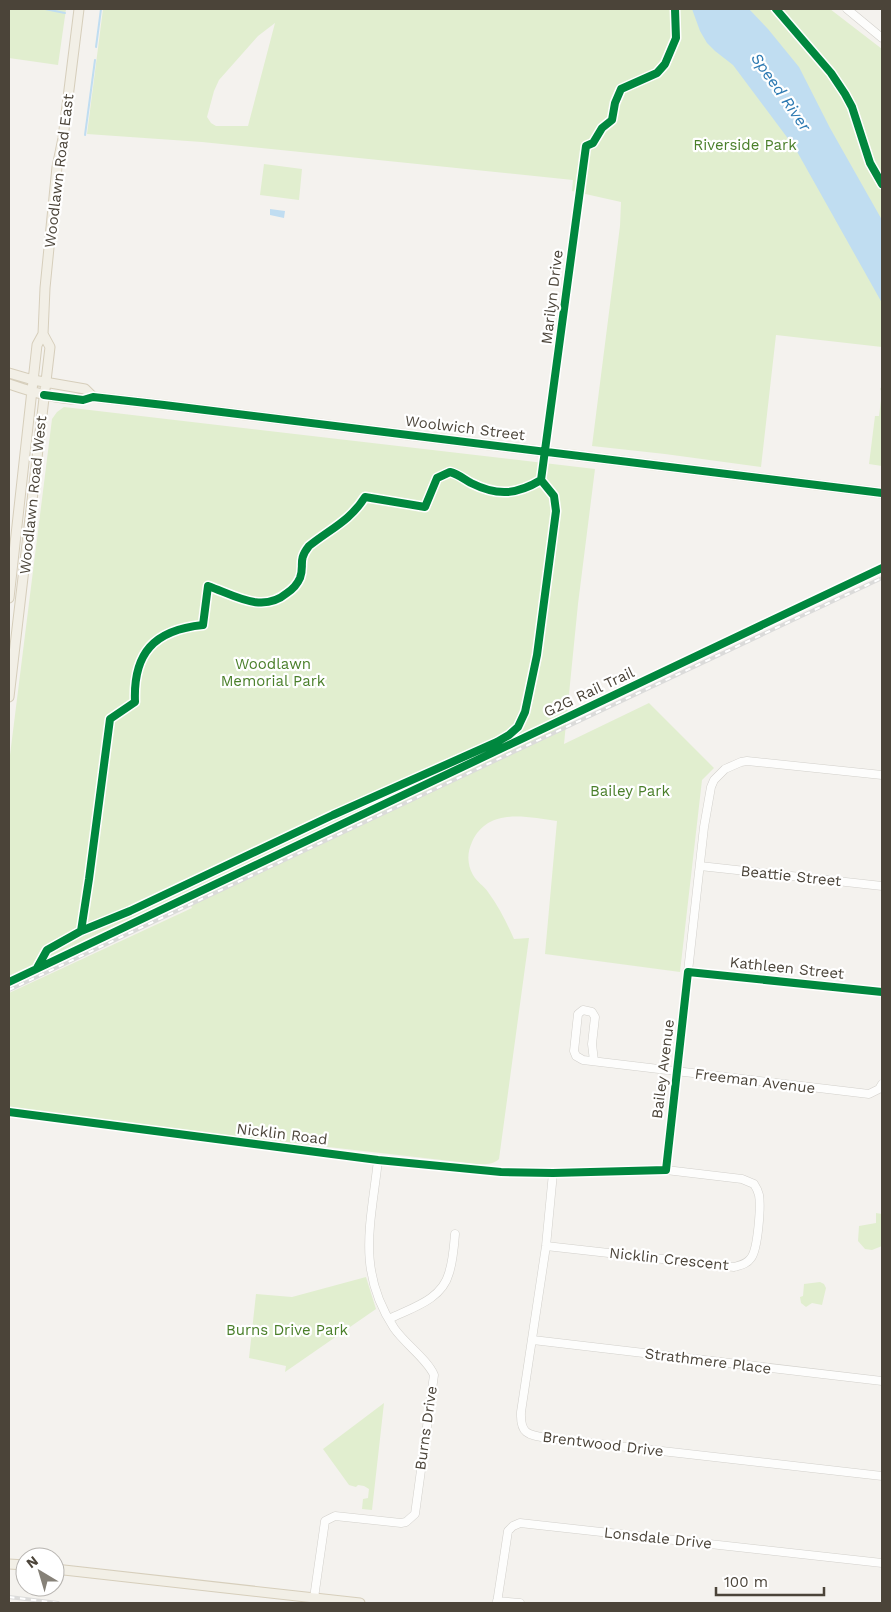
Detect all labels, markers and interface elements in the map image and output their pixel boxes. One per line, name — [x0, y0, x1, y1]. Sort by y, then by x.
water label: Speed River — [747, 49, 815, 135]
street label: Woodlawn Road East — [41, 92, 77, 249]
park label: Riverside Park — [693, 136, 797, 154]
street label: Marilyn Drive — [537, 249, 567, 345]
street label: Woolwich Street — [404, 412, 527, 444]
street label: Woodlawn Road West — [16, 414, 50, 575]
park label: Woodlawn Memorial Park — [221, 655, 326, 690]
street label: G2G Rail Trail — [541, 663, 637, 721]
park label: Bailey Park — [590, 782, 670, 800]
street label: Beattie Street — [740, 862, 843, 890]
street label: Kathleen Street — [729, 953, 846, 983]
street label: Bailey Avenue — [648, 1018, 678, 1120]
street label: Freeman Avenue — [694, 1065, 816, 1097]
street label: Nicklin Road — [235, 1119, 329, 1149]
street label: Nicklin Crescent — [608, 1244, 730, 1274]
park label: Burns Drive Park — [226, 1321, 349, 1339]
street label: Strathmere Place — [644, 1344, 772, 1378]
street label: Burns Drive — [411, 1385, 441, 1471]
street label: Brentwood Drive — [541, 1428, 665, 1460]
street label: Lonsdale Drive — [603, 1523, 713, 1553]
north arrow — [15, 1547, 65, 1597]
text: N — [23, 1552, 41, 1571]
scale bar — [716, 1564, 824, 1596]
text: 100 m — [724, 1573, 768, 1591]

